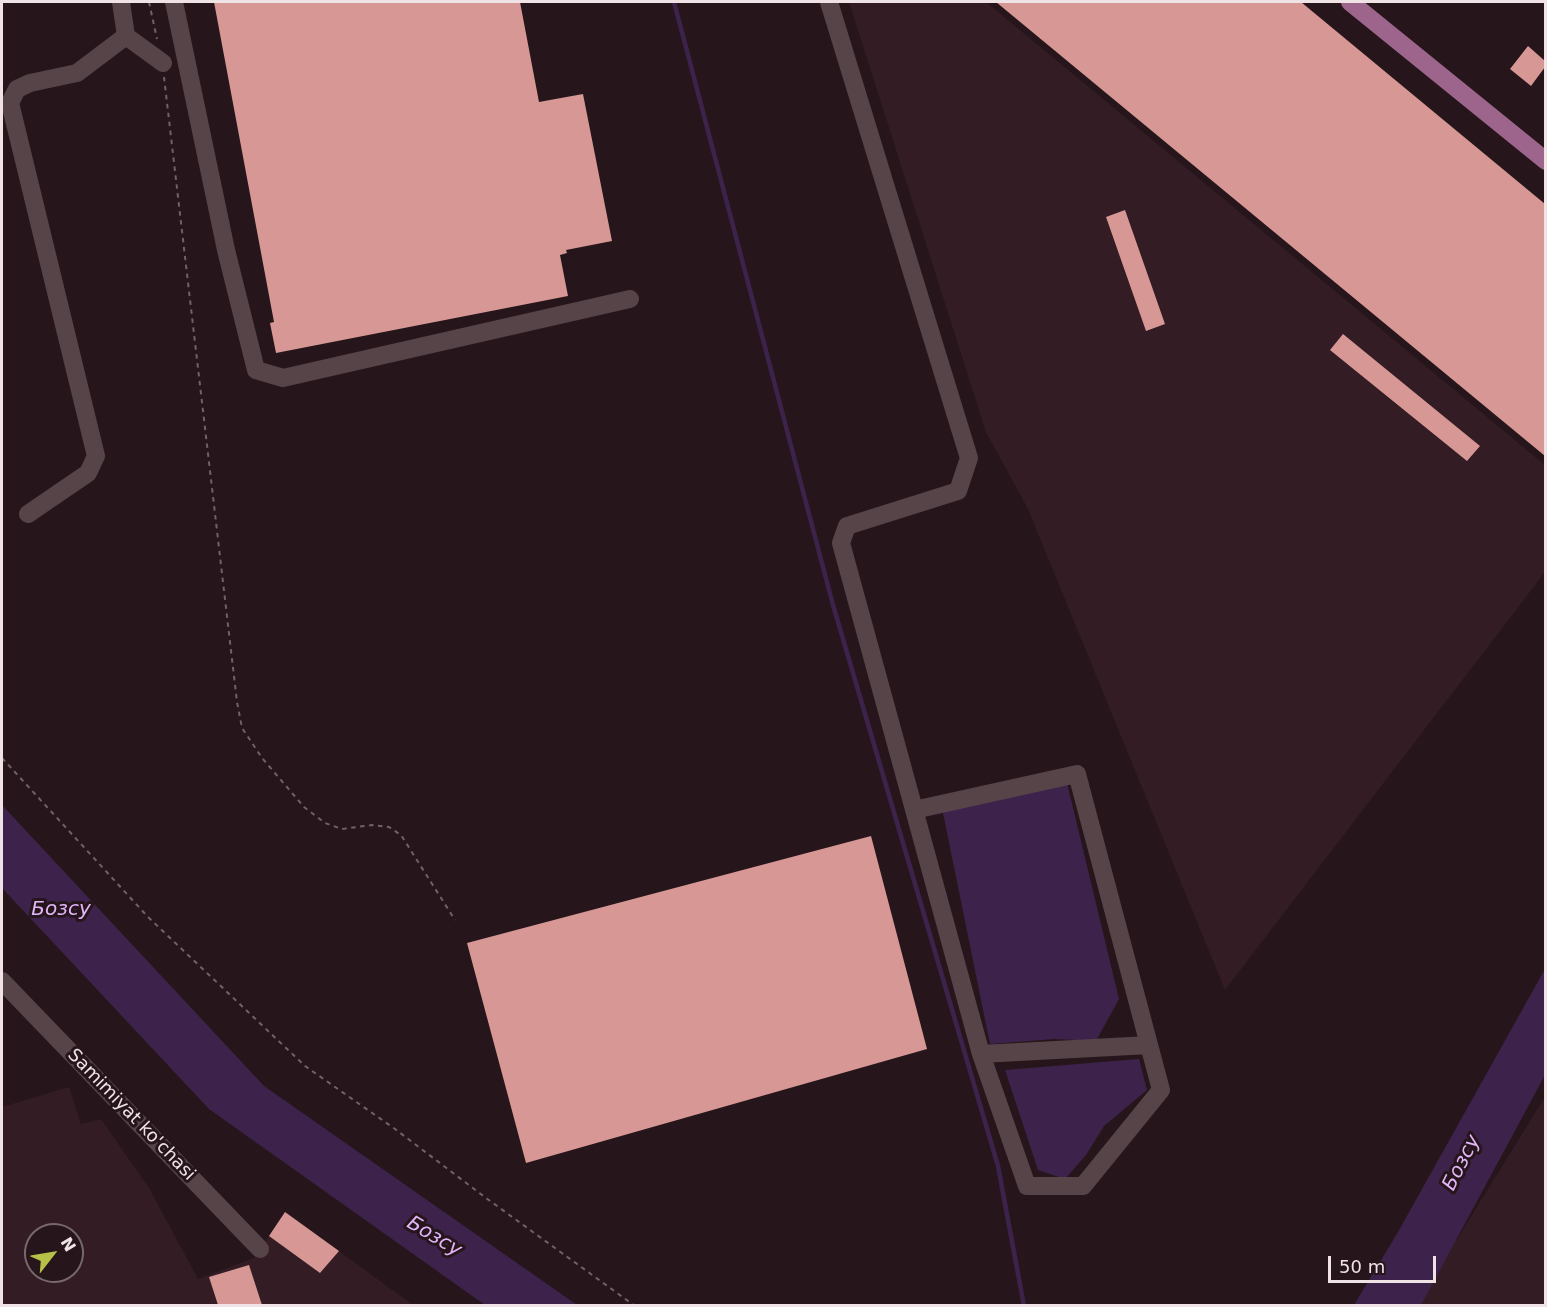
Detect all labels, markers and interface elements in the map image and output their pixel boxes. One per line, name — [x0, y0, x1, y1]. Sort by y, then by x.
water label: Бозсу — [31, 898, 91, 922]
street label: Samimiyat ko'chasi — [63, 1045, 199, 1185]
water label: Бозсу — [1438, 1131, 1486, 1195]
water label: Бозсу — [402, 1211, 466, 1263]
north arrow — [24, 1223, 84, 1283]
text: N — [57, 1234, 80, 1255]
scale bar — [1331, 1244, 1439, 1282]
text: 50 m — [1339, 1256, 1385, 1277]

